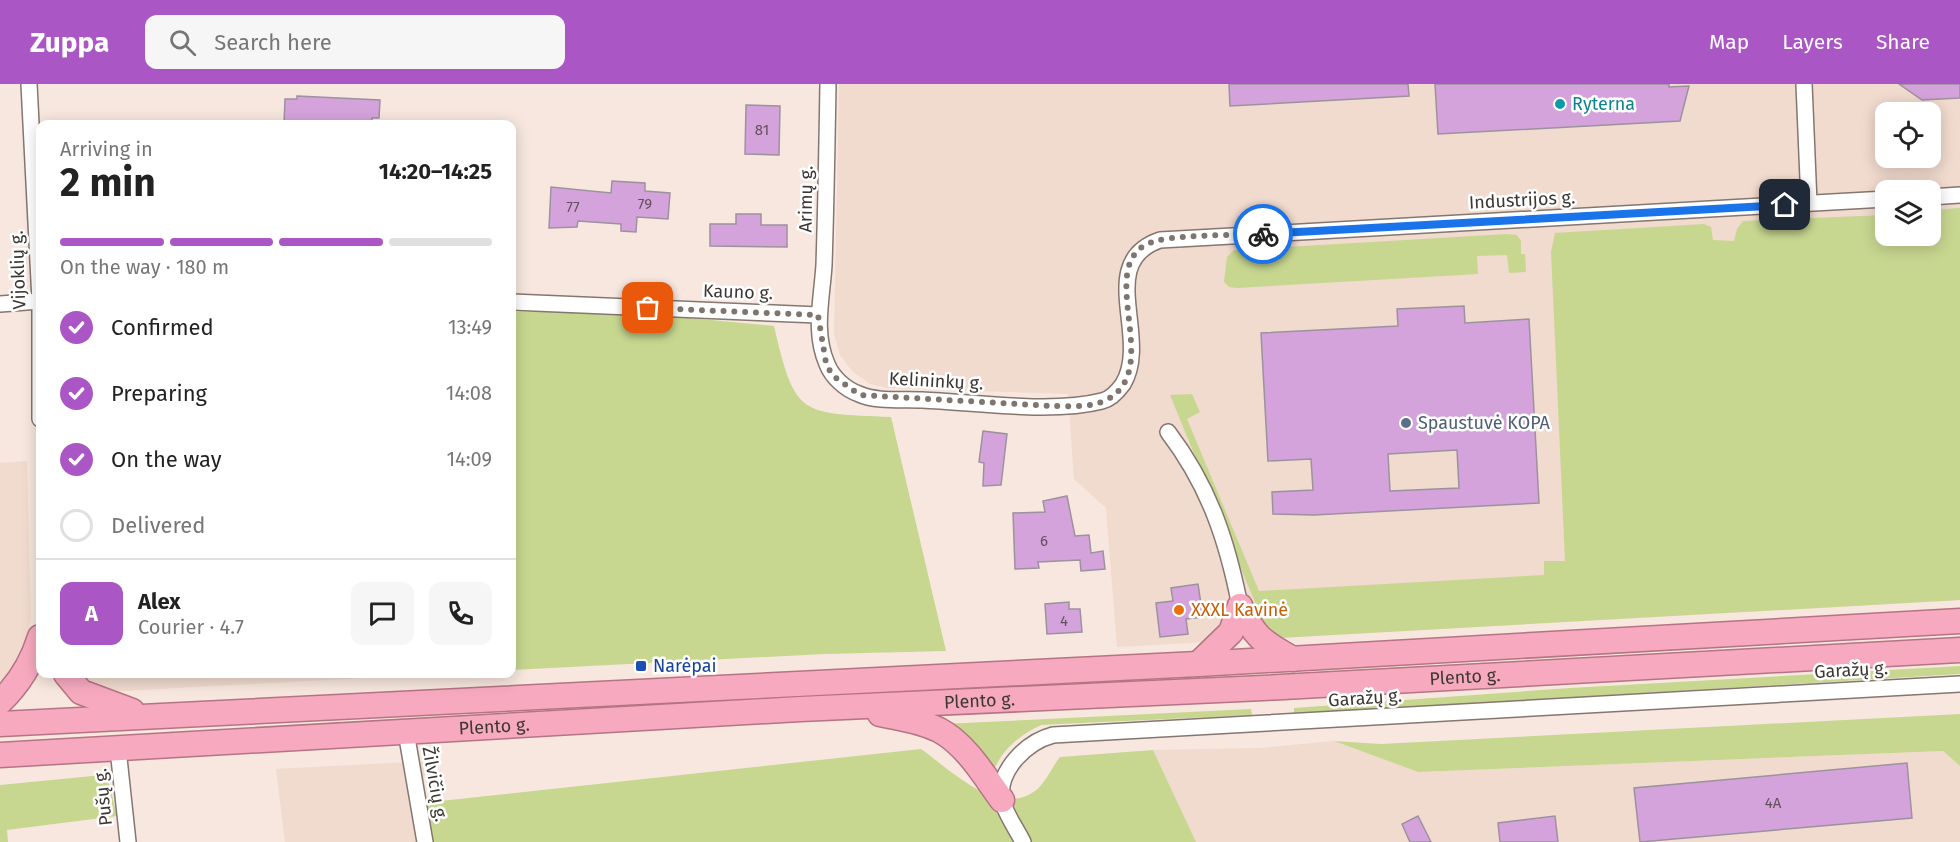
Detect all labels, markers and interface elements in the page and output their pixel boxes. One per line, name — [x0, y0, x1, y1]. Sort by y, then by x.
search box — [145, 15, 565, 69]
text: Zuppa — [30, 26, 109, 59]
icon: search — [166, 26, 199, 59]
text: Search here — [214, 29, 332, 56]
text: Map — [1709, 29, 1749, 55]
text: Layers — [1782, 29, 1843, 55]
text: Share — [1876, 29, 1930, 55]
place label: Ryterna — [1572, 93, 1635, 115]
marker: Ryterna — [1553, 97, 1567, 111]
map controls — [1875, 102, 1941, 246]
button: locate — [1875, 102, 1941, 168]
house number: 81 — [755, 121, 769, 139]
text: Arriving in — [60, 137, 153, 161]
text: 14:20–14:25 — [379, 158, 492, 185]
text: 2 min — [60, 160, 156, 206]
street label: Arimų g. — [794, 165, 818, 233]
pin — [1759, 179, 1810, 230]
button: layers — [1875, 180, 1941, 246]
street label: Industrijos g. — [1468, 186, 1576, 214]
icon: home — [1768, 188, 1801, 221]
house number: 79 — [638, 195, 652, 213]
house number: 77 — [566, 198, 580, 216]
courier — [1233, 204, 1293, 264]
icon: bike — [1247, 218, 1280, 251]
street label: Vijoklių g. — [6, 230, 30, 310]
text: On the way · 180 m — [60, 255, 229, 279]
street label: Kauno g. — [703, 280, 773, 304]
pin — [622, 282, 673, 333]
icon: bag — [631, 291, 664, 324]
icon: check — [60, 311, 93, 344]
text: Confirmed — [111, 314, 214, 341]
text: 13:49 — [448, 315, 492, 339]
street label: Kelininkų g. — [888, 368, 984, 394]
icon: check — [60, 377, 93, 410]
text: Preparing — [111, 380, 207, 407]
text: 14:08 — [446, 381, 492, 405]
place label: Spaustuvė KOPA — [1418, 412, 1551, 434]
marker: Spaustuvė KOPA — [1399, 416, 1413, 430]
icon: check — [60, 443, 93, 476]
text: On the way — [111, 446, 222, 473]
text: 14:09 — [446, 447, 492, 471]
text: Delivered — [111, 512, 206, 539]
house number: 6 — [1040, 532, 1048, 550]
button: chat — [351, 582, 414, 645]
button: phone — [429, 582, 492, 645]
text: Alex — [138, 588, 181, 615]
place label: XXXL Kavinė — [1191, 599, 1288, 621]
text: A — [85, 600, 98, 627]
marker: XXXL Kavinė — [1172, 603, 1186, 617]
house number: 4 — [1060, 612, 1068, 630]
text: Courier · 4.7 — [138, 615, 244, 639]
place label: Narėpai — [653, 655, 717, 677]
street label: Garažų g. — [1814, 657, 1888, 683]
marker: Narėpai — [634, 659, 648, 673]
street label: Plento g. — [1429, 664, 1501, 690]
street label: Garažų g. — [1327, 684, 1403, 712]
street label: Plento g. — [943, 688, 1015, 713]
street label: Plento g. — [458, 714, 530, 740]
street label: Žilvičių g. — [418, 745, 452, 823]
street label: Pušų g. — [89, 767, 117, 827]
house number: 4A — [1765, 794, 1782, 812]

